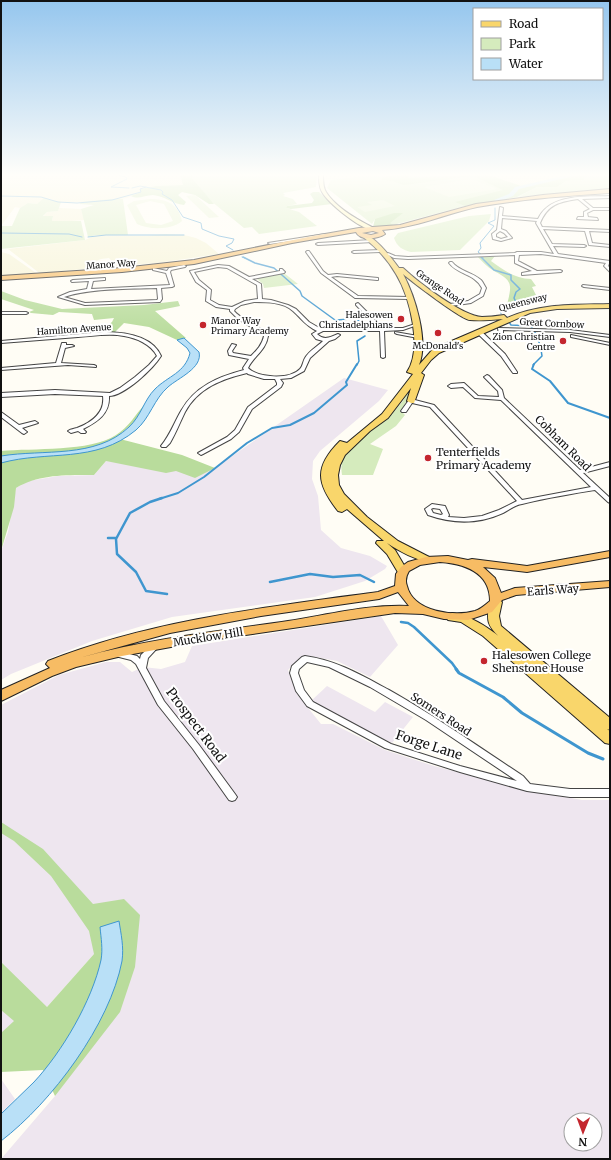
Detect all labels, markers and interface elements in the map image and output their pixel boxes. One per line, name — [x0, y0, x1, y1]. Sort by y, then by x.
legend — [473, 8, 603, 80]
text: Road — [509, 16, 538, 31]
text: Park — [509, 36, 536, 51]
text: Water — [508, 56, 544, 71]
street label: Manor Way — [86, 257, 137, 271]
street label: Grange Road — [414, 267, 466, 307]
street label: Queensway — [498, 290, 549, 313]
place label: Halesowen Christadelphians — [319, 309, 394, 330]
marker: Halesowen Christadelphians — [396, 314, 406, 324]
place label: Manor Way Primary Academy — [211, 315, 290, 336]
street label: Great Cornbow — [519, 316, 585, 330]
marker: Manor Way Primary Academy — [198, 320, 208, 330]
street label: Hamilton Avenue — [36, 321, 112, 337]
marker: McDonald's — [433, 328, 443, 338]
place label: Zion Christian Centre — [493, 331, 555, 352]
marker: Zion Christian Centre — [558, 336, 568, 346]
place label: McDonald's — [413, 340, 464, 351]
street label: Cobham Road — [532, 412, 594, 474]
place label: Tenterfields Primary Academy — [436, 445, 532, 472]
marker: Tenterfields Primary Academy — [423, 453, 433, 463]
street label: Earls Way — [527, 581, 580, 599]
street label: Mucklow Hill — [172, 624, 245, 649]
place label: Halesowen College Shenstone House — [492, 648, 591, 675]
marker: Halesowen College Shenstone House — [479, 656, 489, 666]
street label: Prospect Road — [162, 684, 230, 766]
street label: Somers Road — [408, 689, 474, 739]
street label: Forge Lane — [394, 726, 465, 764]
north arrow — [563, 1112, 603, 1152]
text: N — [578, 1135, 587, 1149]

